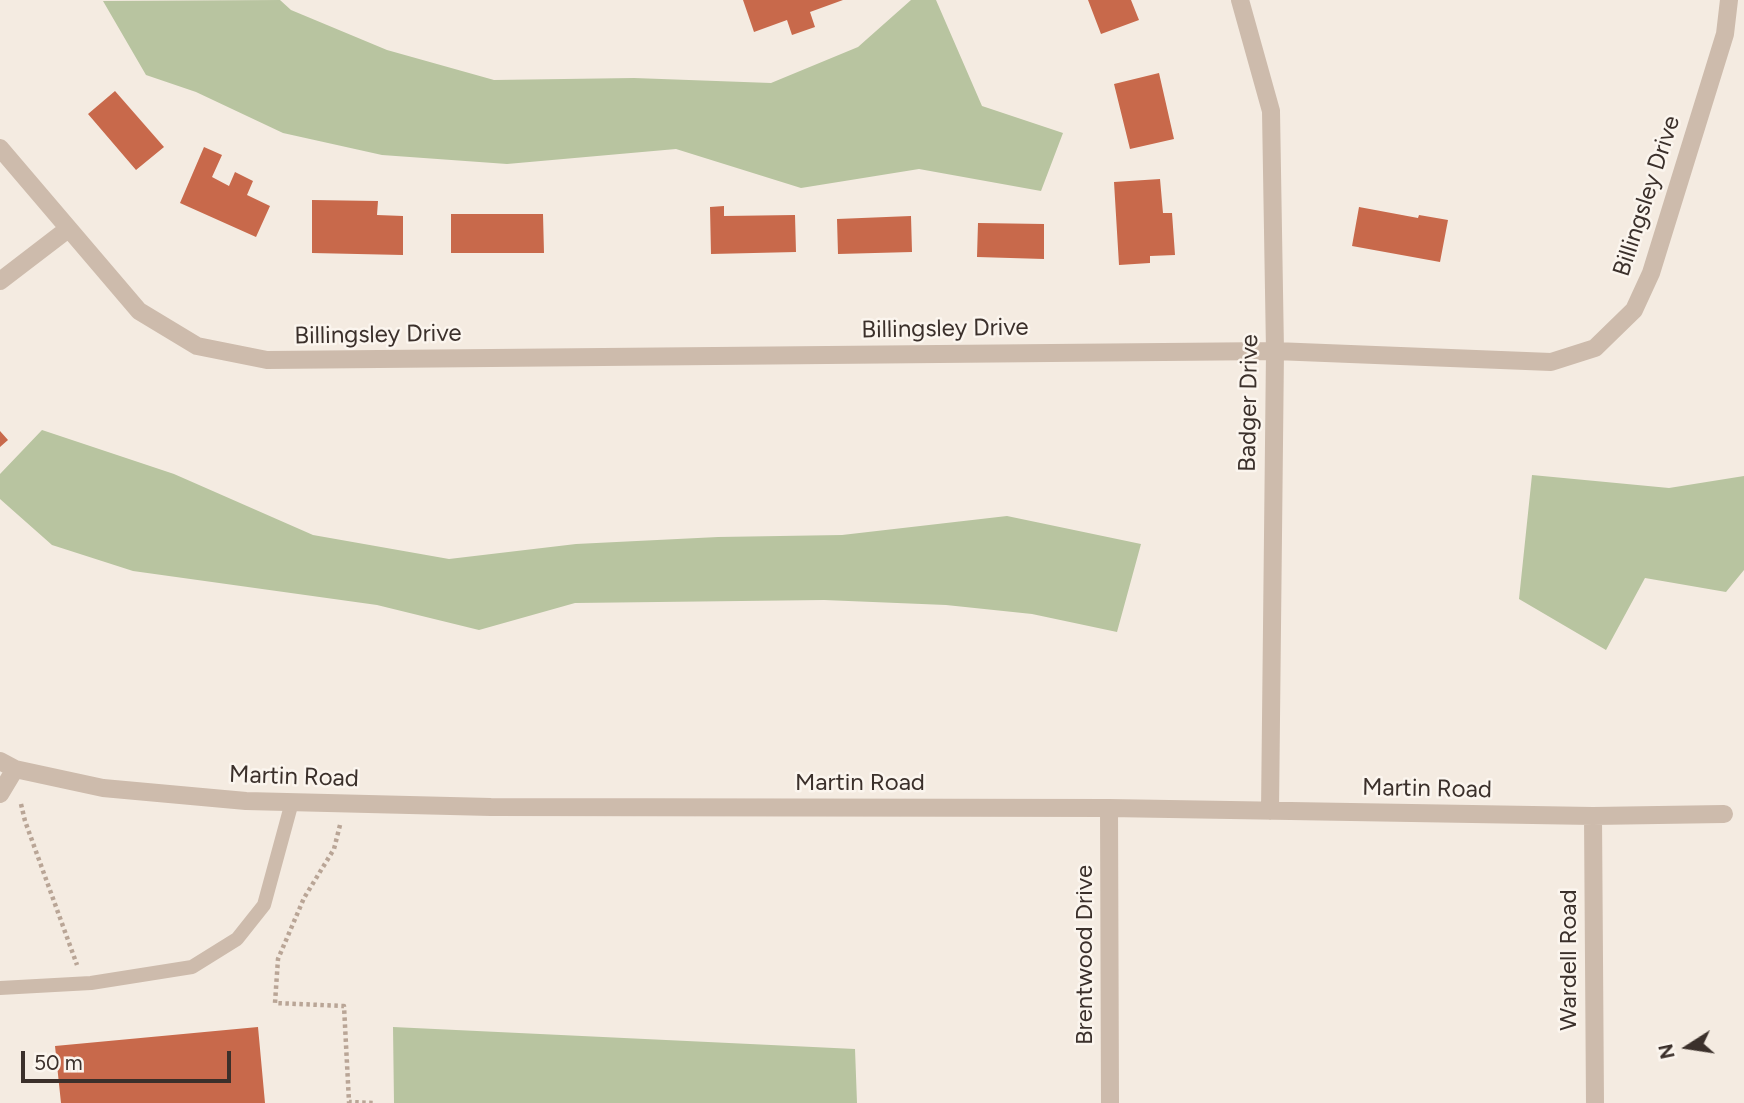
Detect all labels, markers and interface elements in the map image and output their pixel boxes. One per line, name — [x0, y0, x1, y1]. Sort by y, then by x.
street label: Billingsley Drive — [1607, 112, 1687, 280]
street label: Billingsley Drive — [861, 313, 1029, 345]
street label: Billingsley Drive — [294, 319, 462, 351]
street label: Badger Drive — [1233, 334, 1265, 472]
street label: Martin Road — [229, 760, 359, 794]
street label: Martin Road — [795, 769, 925, 797]
street label: Martin Road — [1362, 773, 1492, 805]
street label: Brentwood Drive — [1071, 865, 1099, 1045]
street label: Wardell Road — [1555, 889, 1583, 1031]
north arrow — [1653, 1012, 1723, 1082]
scale bar — [24, 1036, 234, 1080]
text: N — [1654, 1042, 1680, 1061]
text: 50 m — [34, 1050, 83, 1075]

